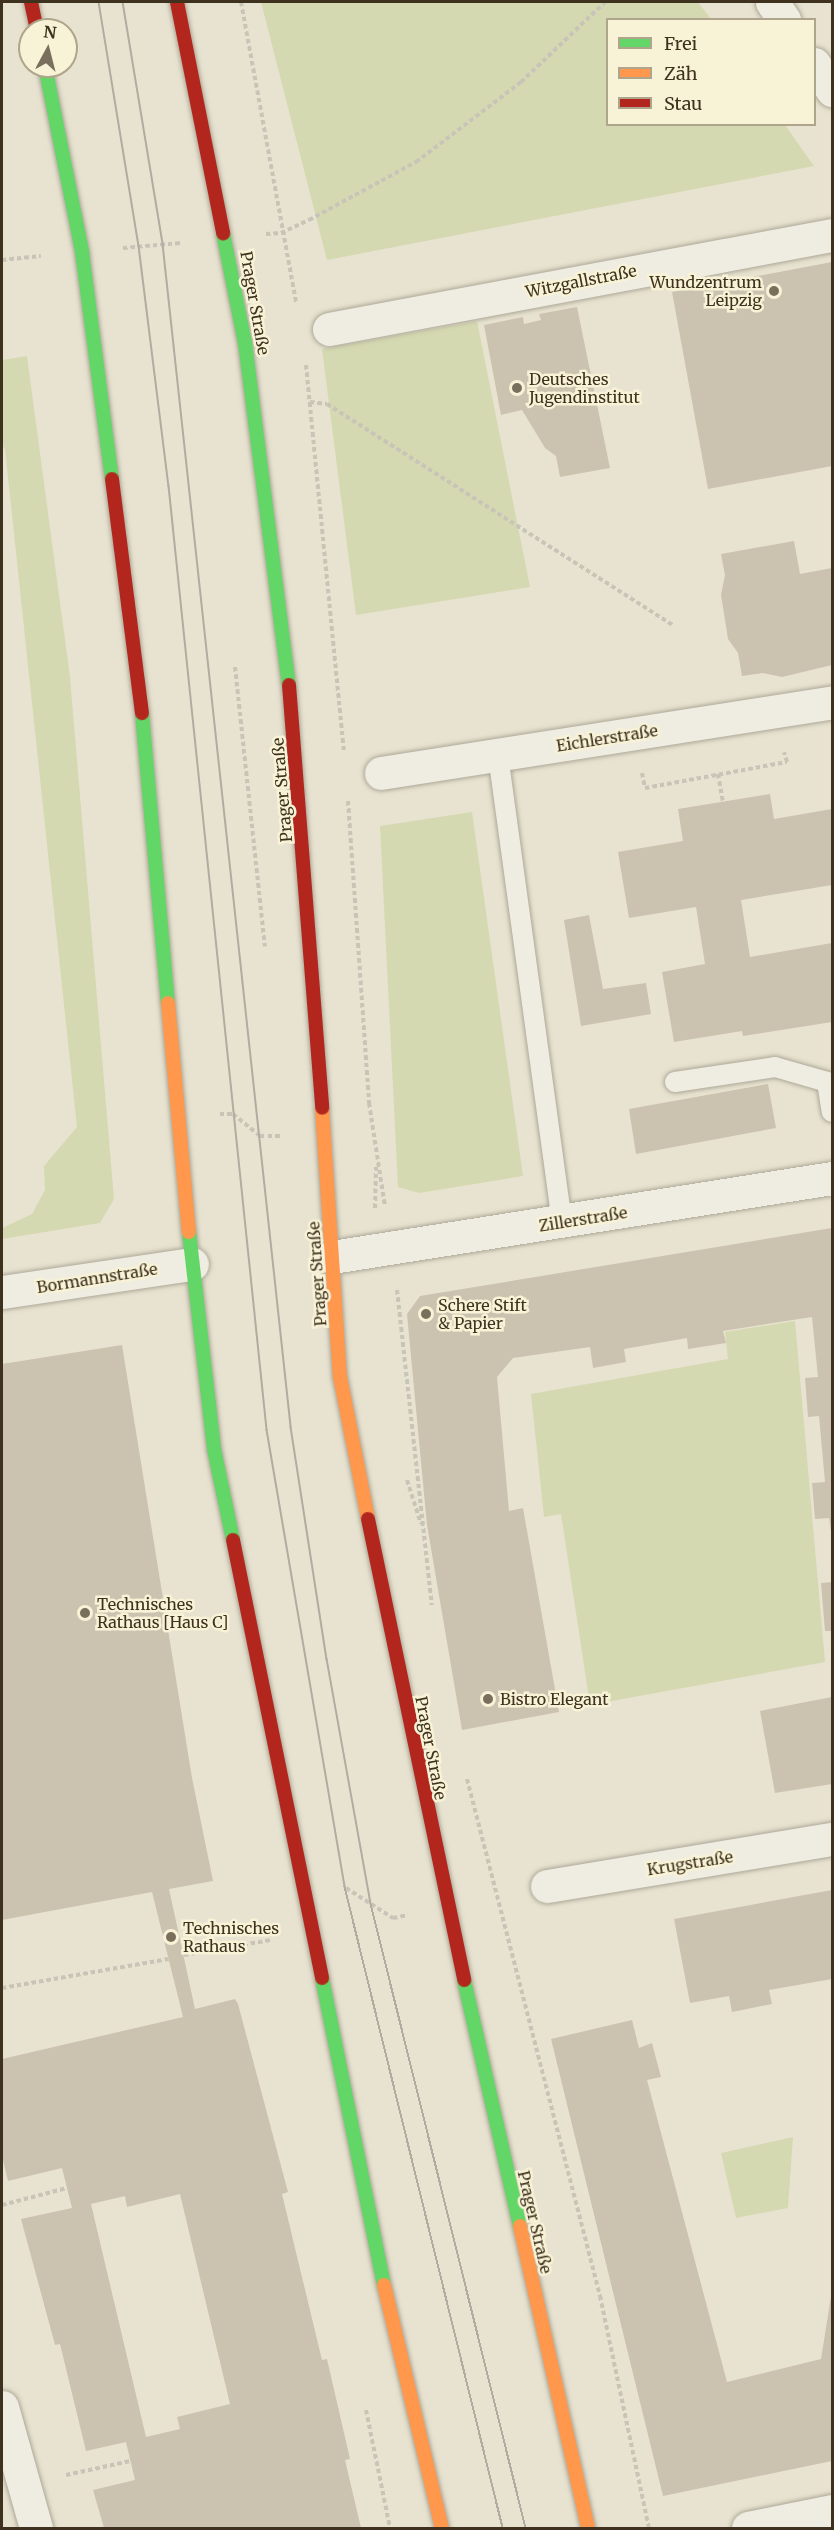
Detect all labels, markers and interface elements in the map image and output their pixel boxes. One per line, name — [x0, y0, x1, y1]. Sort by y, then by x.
north arrow — [18, 18, 78, 78]
legend — [606, 18, 816, 126]
text: N — [42, 21, 57, 43]
text: Frei — [664, 32, 697, 55]
text: Zäh — [664, 62, 697, 85]
text: Stau — [664, 92, 702, 115]
street label: Prager Straße — [236, 250, 274, 356]
street label: Witzgallstraße — [524, 261, 638, 301]
place label: Wundzentrum Leipzig — [650, 272, 762, 310]
marker: Wundzentrum Leipzig — [767, 284, 781, 298]
place label: Deutsches Jugendinstitut — [529, 369, 640, 407]
marker: Deutsches Jugendinstitut — [510, 381, 524, 395]
street label: Eichlerstraße — [555, 720, 659, 756]
street label: Prager Straße — [268, 737, 296, 843]
street label: Zillerstraße — [537, 1203, 629, 1235]
street label: Prager Straße — [304, 1221, 330, 1327]
street label: Bormannstraße — [35, 1259, 159, 1297]
place label: Schere Stift & Papier — [438, 1295, 527, 1333]
marker: Schere Stift & Papier — [419, 1307, 433, 1321]
place label: Technisches Rathaus [Haus C] — [97, 1594, 228, 1632]
marker: Technisches Rathaus [Haus C] — [78, 1606, 92, 1620]
place label: Bistro Elegant — [500, 1689, 608, 1709]
marker: Bistro Elegant — [481, 1692, 495, 1706]
street label: Prager Straße — [412, 1695, 450, 1801]
street label: Krugstraße — [646, 1847, 734, 1879]
place label: Technisches Rathaus — [183, 1918, 279, 1956]
marker: Technisches Rathaus — [164, 1930, 178, 1944]
street label: Prager Straße — [514, 2169, 556, 2275]

